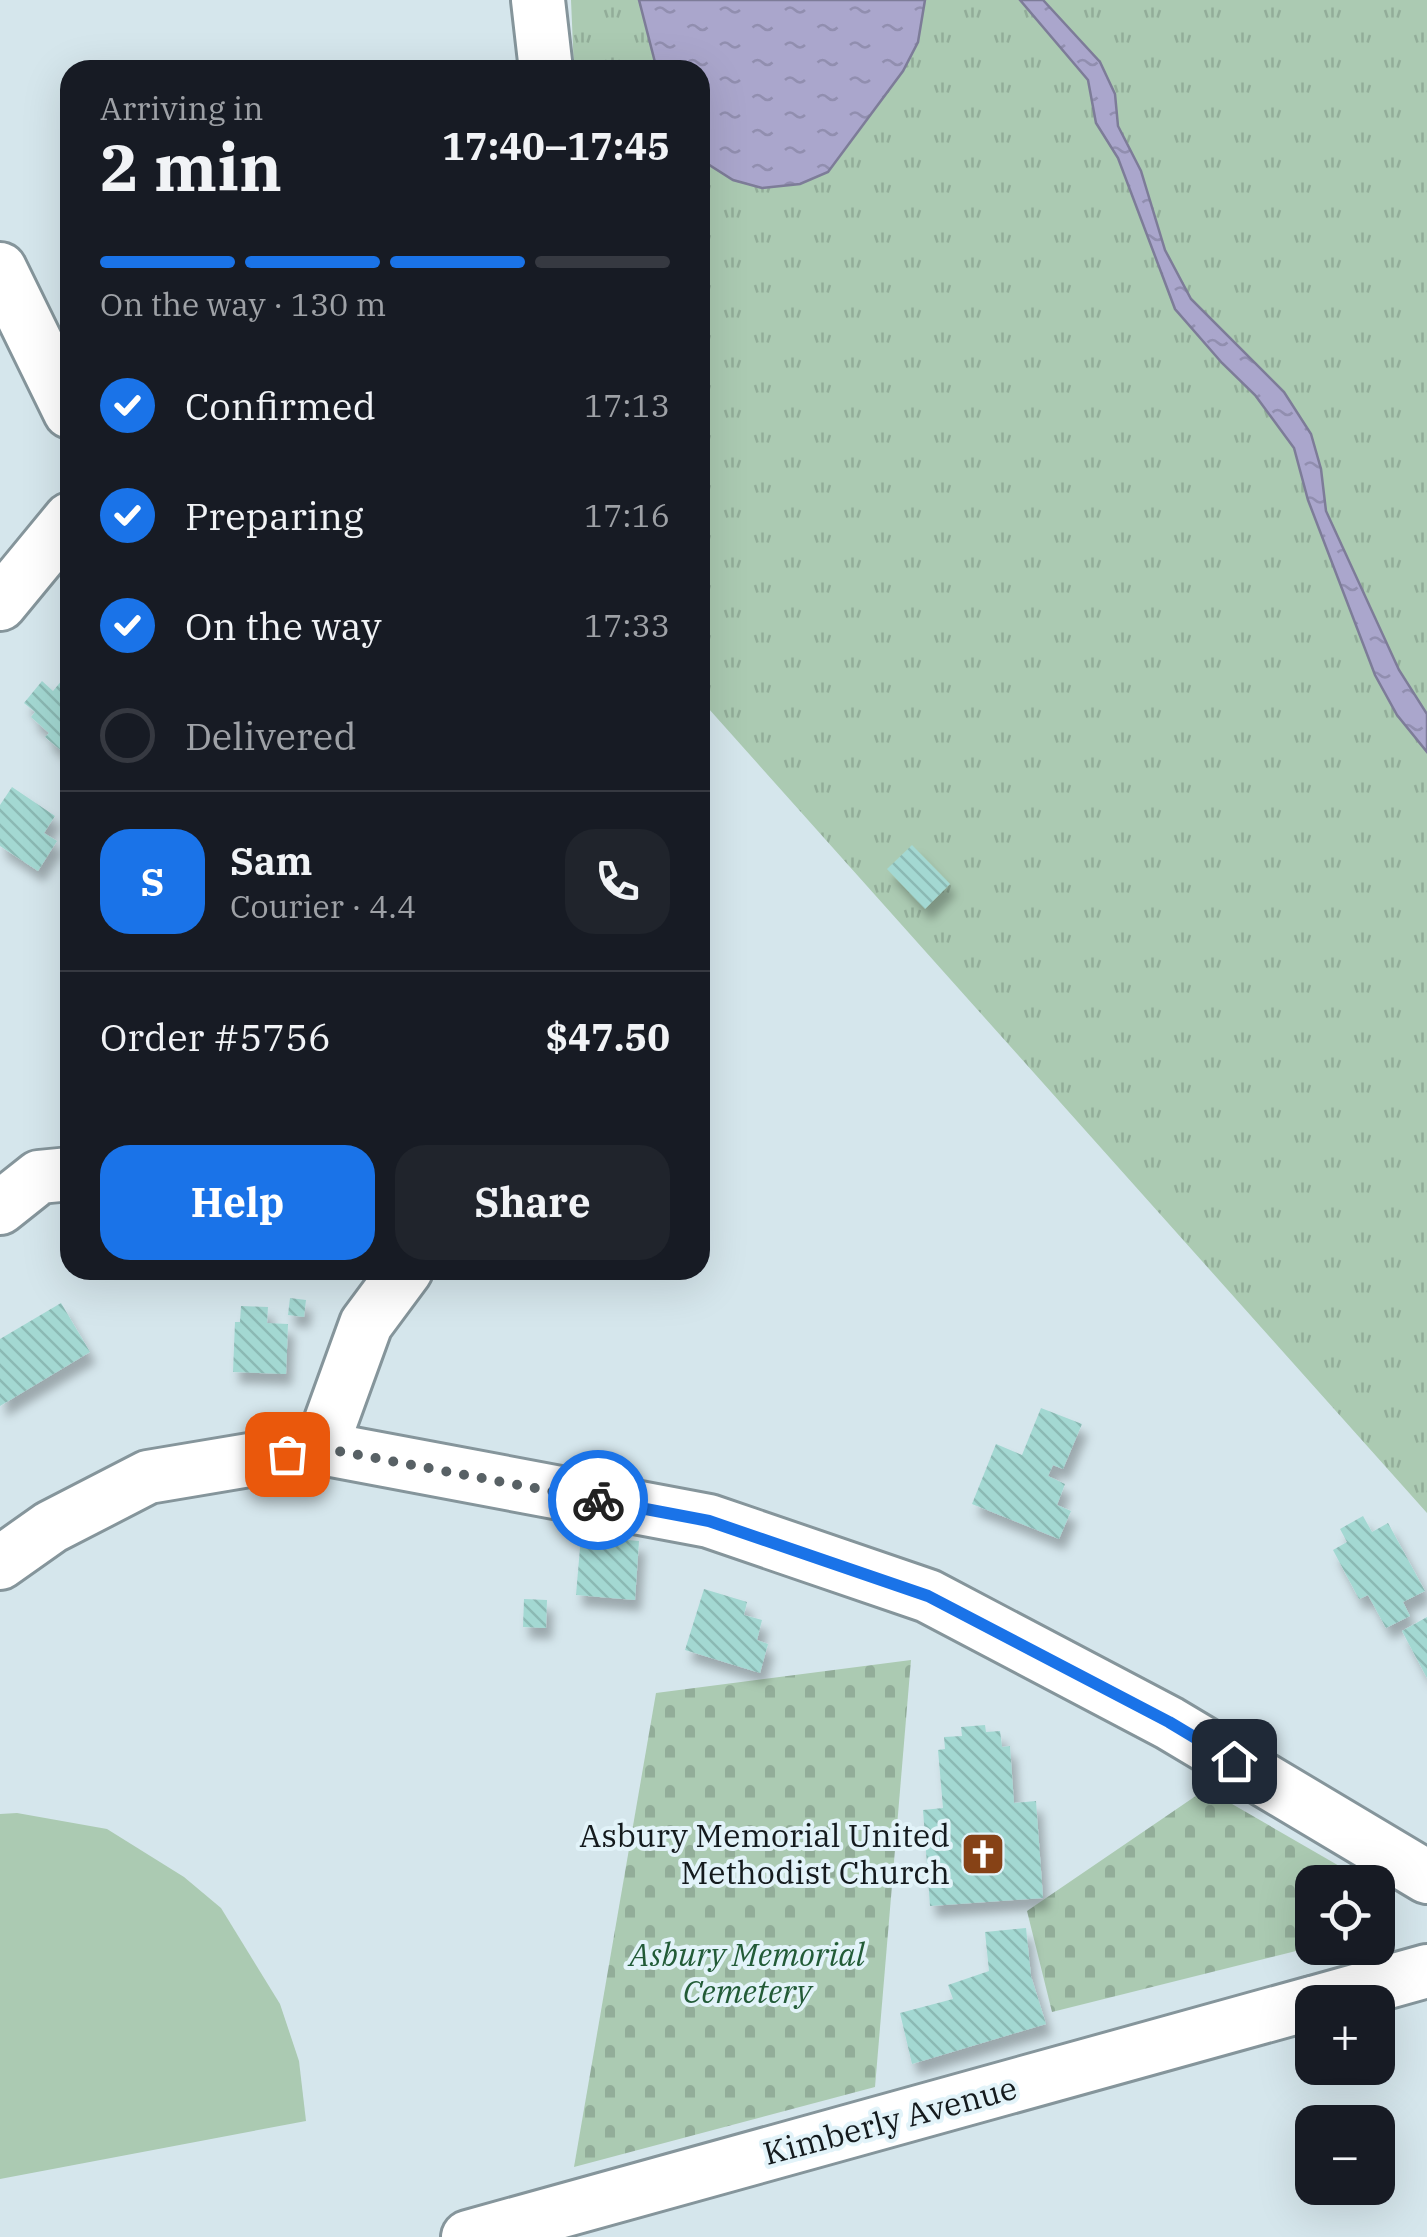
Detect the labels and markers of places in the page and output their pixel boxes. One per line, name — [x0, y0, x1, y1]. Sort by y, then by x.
pin — [245, 1412, 330, 1497]
pin — [1192, 1719, 1277, 1804]
place label: Asbury Memorial United Methodist Church — [579, 1814, 950, 1893]
church icon: Asbury Memorial United Methodist Church — [960, 1831, 1006, 1877]

